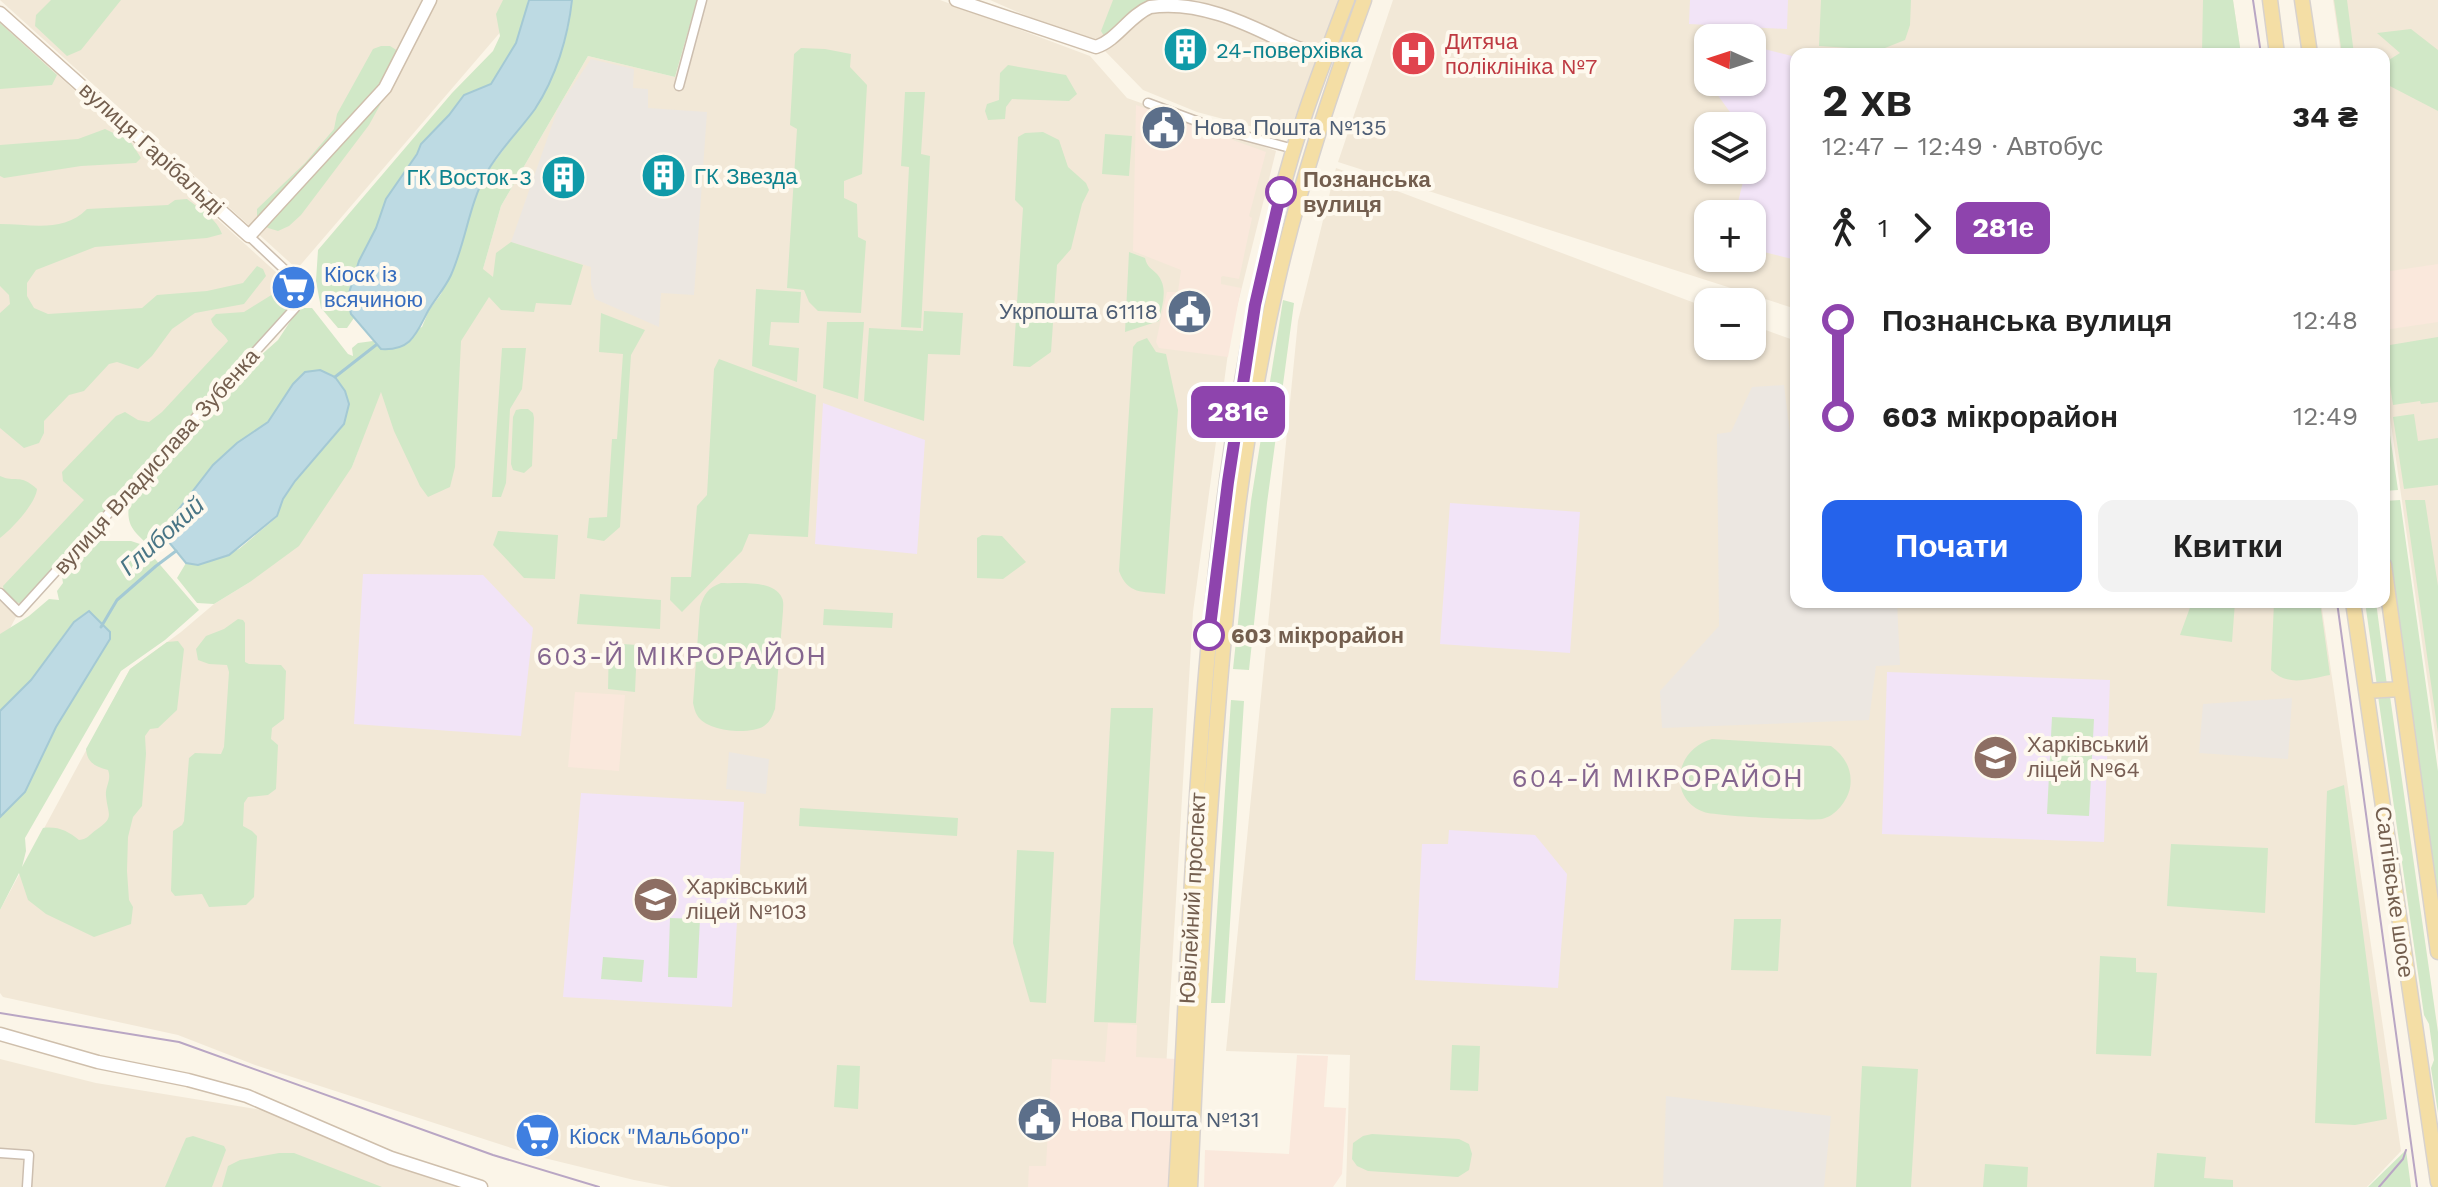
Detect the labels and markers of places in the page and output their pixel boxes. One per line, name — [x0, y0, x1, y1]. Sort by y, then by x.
building icon: 24-поверхівка — [1161, 26, 1209, 74]
place label: Дитяча поліклініка №7 — [1445, 29, 1597, 79]
hospital icon: Дитяча поліклініка №7 — [1390, 30, 1438, 78]
place label: 24-поверхівка — [1216, 38, 1363, 63]
public building icon: Нова Пошта №135 — [1139, 103, 1187, 151]
place label: Нова Пошта №135 — [1194, 115, 1387, 140]
building icon: ГК Звезда — [639, 152, 687, 200]
building icon: ГК Восток-3 — [539, 153, 587, 201]
place label: ГК Звезда — [694, 164, 798, 189]
place label: ГК Восток-3 — [406, 165, 532, 190]
place label: Познанська вулиця — [1303, 167, 1431, 217]
marker: Познанська вулиця — [1266, 177, 1296, 207]
place label: Кіоск із всячиною — [324, 262, 423, 312]
supermarket icon: Кіоск із всячиною — [269, 263, 317, 311]
public building icon: Укрпошта 61118 — [1165, 287, 1213, 335]
place label: Укрпошта 61118 — [999, 299, 1158, 324]
marker: 603 мікрорайон — [1194, 620, 1224, 650]
place label: 603 мікрорайон — [1231, 623, 1404, 648]
place label: Харківський ліцей №64 — [2027, 732, 2149, 782]
school or university icon: Харківський ліцей №64 — [1972, 733, 2020, 781]
place label: Харківський ліцей №103 — [686, 874, 808, 924]
school or university icon: Харківський ліцей №103 — [631, 875, 679, 923]
public building icon: Нова Пошта №131 — [1016, 1095, 1064, 1143]
place label: Нова Пошта №131 — [1071, 1107, 1260, 1132]
supermarket icon: Кіоск "Мальборо" — [514, 1112, 562, 1160]
place label: Кіоск "Мальборо" — [569, 1124, 749, 1149]

